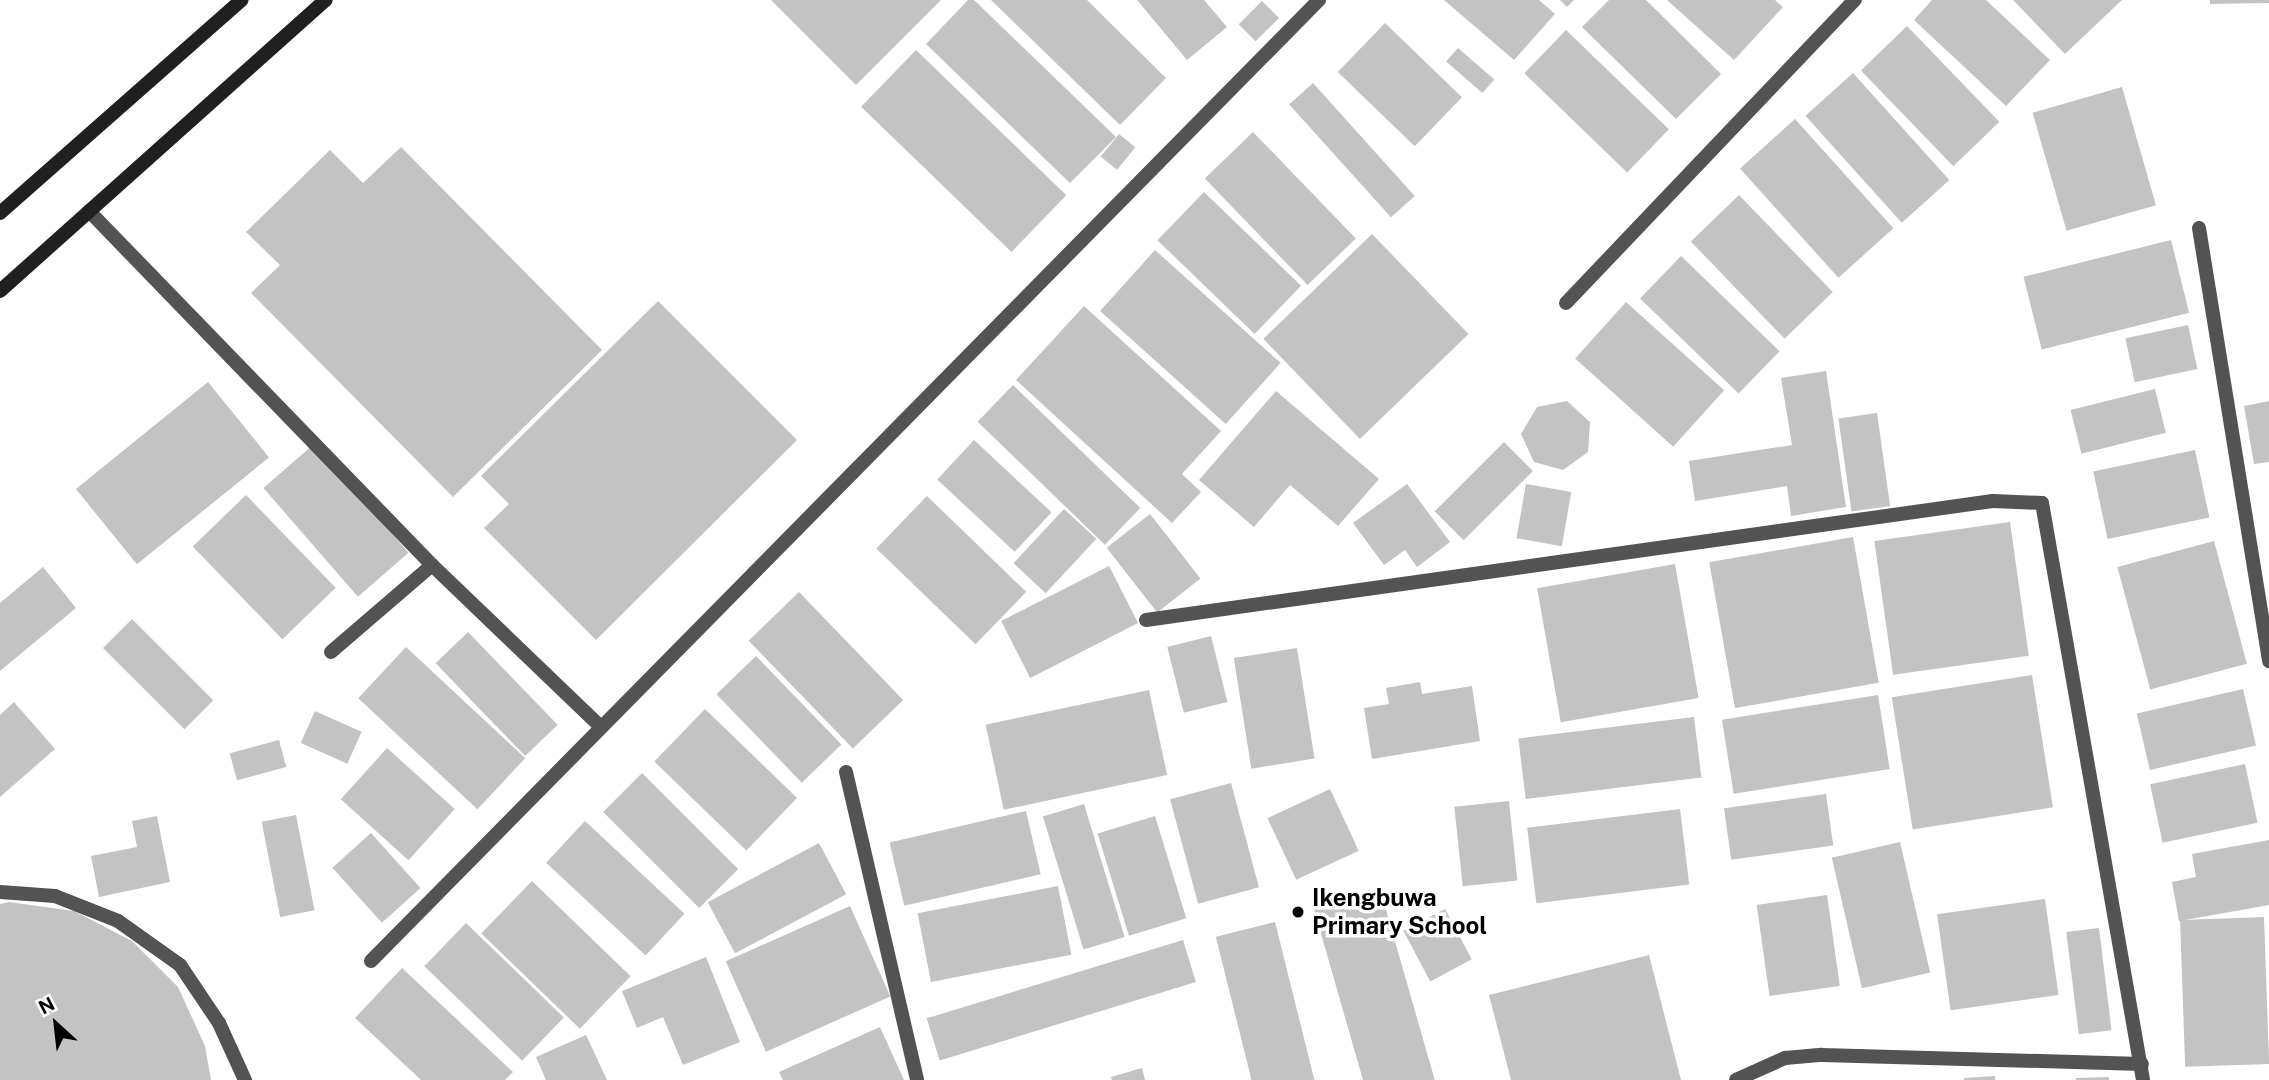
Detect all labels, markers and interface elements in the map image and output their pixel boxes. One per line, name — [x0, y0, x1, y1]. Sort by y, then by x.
place label: Ikengbuwa Primary School — [1312, 884, 1487, 940]
marker: Ikengbuwa Primary School — [1290, 904, 1306, 920]
north arrow — [21, 989, 91, 1059]
text: N — [35, 992, 58, 1018]

